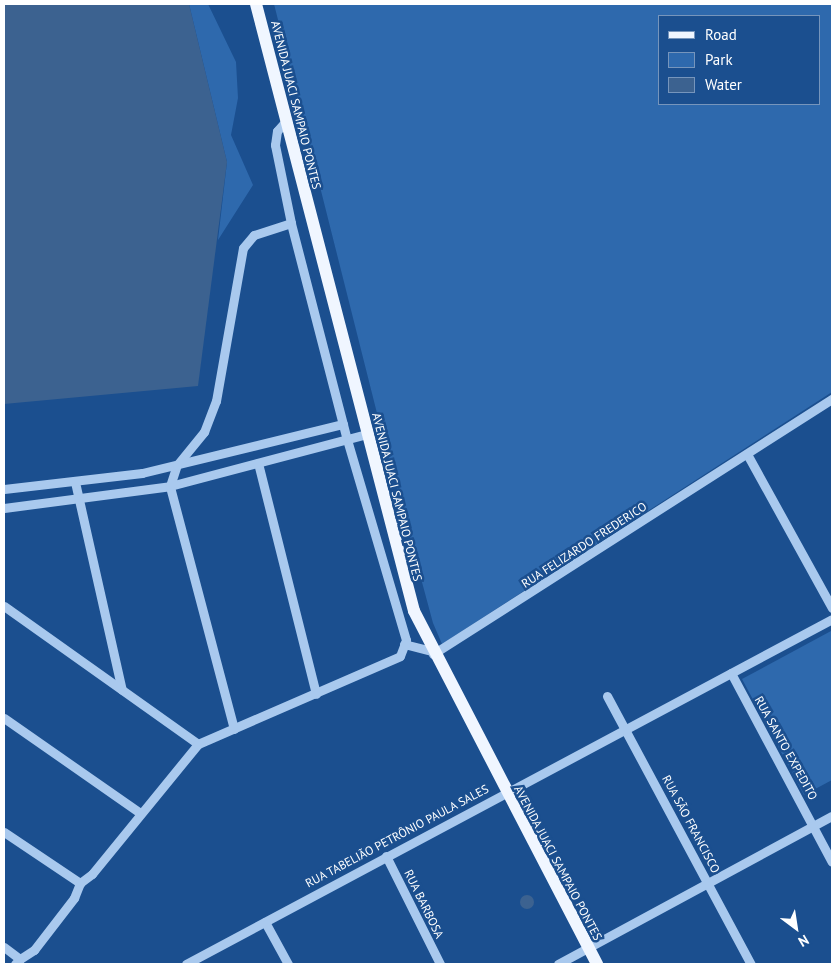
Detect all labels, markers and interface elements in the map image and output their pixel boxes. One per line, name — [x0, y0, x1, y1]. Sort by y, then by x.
legend — [658, 15, 821, 105]
street label: AVENIDA JUACI SAMPAIO PONTES — [268, 19, 324, 191]
text: Road — [705, 25, 737, 44]
text: Park — [705, 50, 733, 69]
text: Water — [705, 75, 742, 94]
street label: AVENIDA JUACI SAMPAIO PONTES — [369, 411, 425, 583]
street label: RUA FELIZARDO FREDERICO — [519, 499, 649, 591]
street label: RUA SANTO EXPEDITO — [751, 693, 821, 803]
street label: RUA SÃO FRANCISCO — [659, 772, 723, 876]
street label: RUA TABELIÃO PETRÔNIO PAULA SALES — [302, 781, 492, 891]
street label: AVENIDA JUACI SAMPAIO PONTES — [511, 783, 605, 943]
street label: RUA BARBOSA — [401, 867, 447, 941]
north arrow — [771, 903, 821, 953]
text: N — [795, 931, 812, 951]

